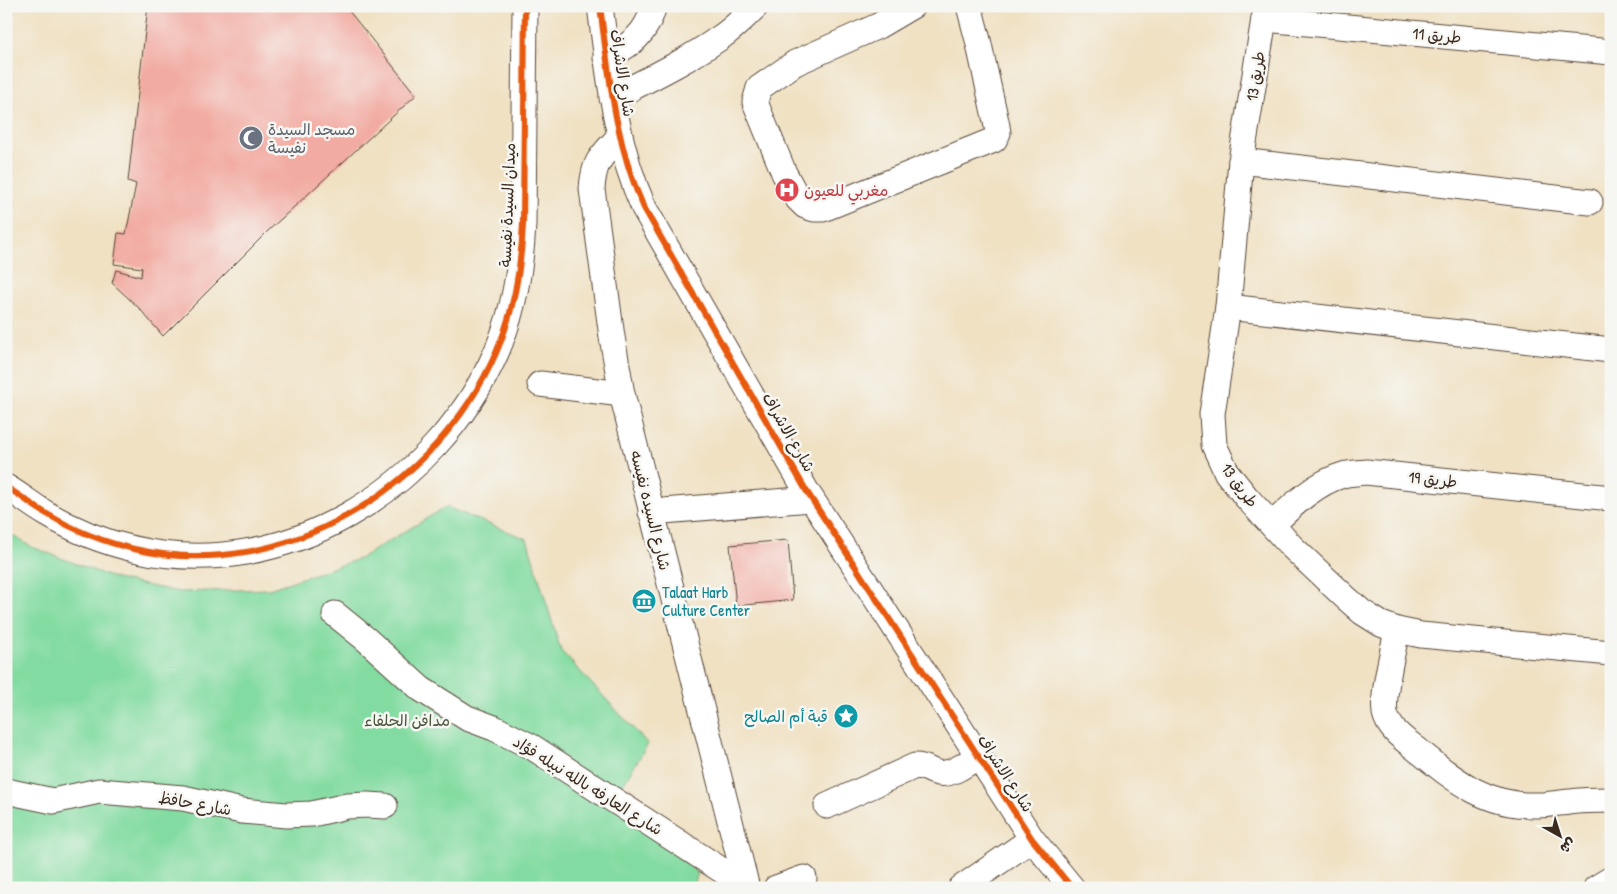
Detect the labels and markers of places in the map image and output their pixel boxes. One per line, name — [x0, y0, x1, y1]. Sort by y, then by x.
place label: مسجد السيدة نفيسة — [268, 118, 355, 158]
mosque icon: مسجد السيدة نفيسة — [238, 125, 264, 151]
hospital icon: مغربي للعيون — [774, 177, 800, 203]
place label: مغربي للعيون — [804, 179, 888, 205]
place label: Talaat Harb Culture Center — [662, 581, 750, 621]
museum icon: Talaat Harb Culture Center — [631, 588, 657, 614]
place icon: قبة أم الصالح — [833, 703, 859, 729]
place label: قبة أم الصالح — [744, 705, 828, 729]

